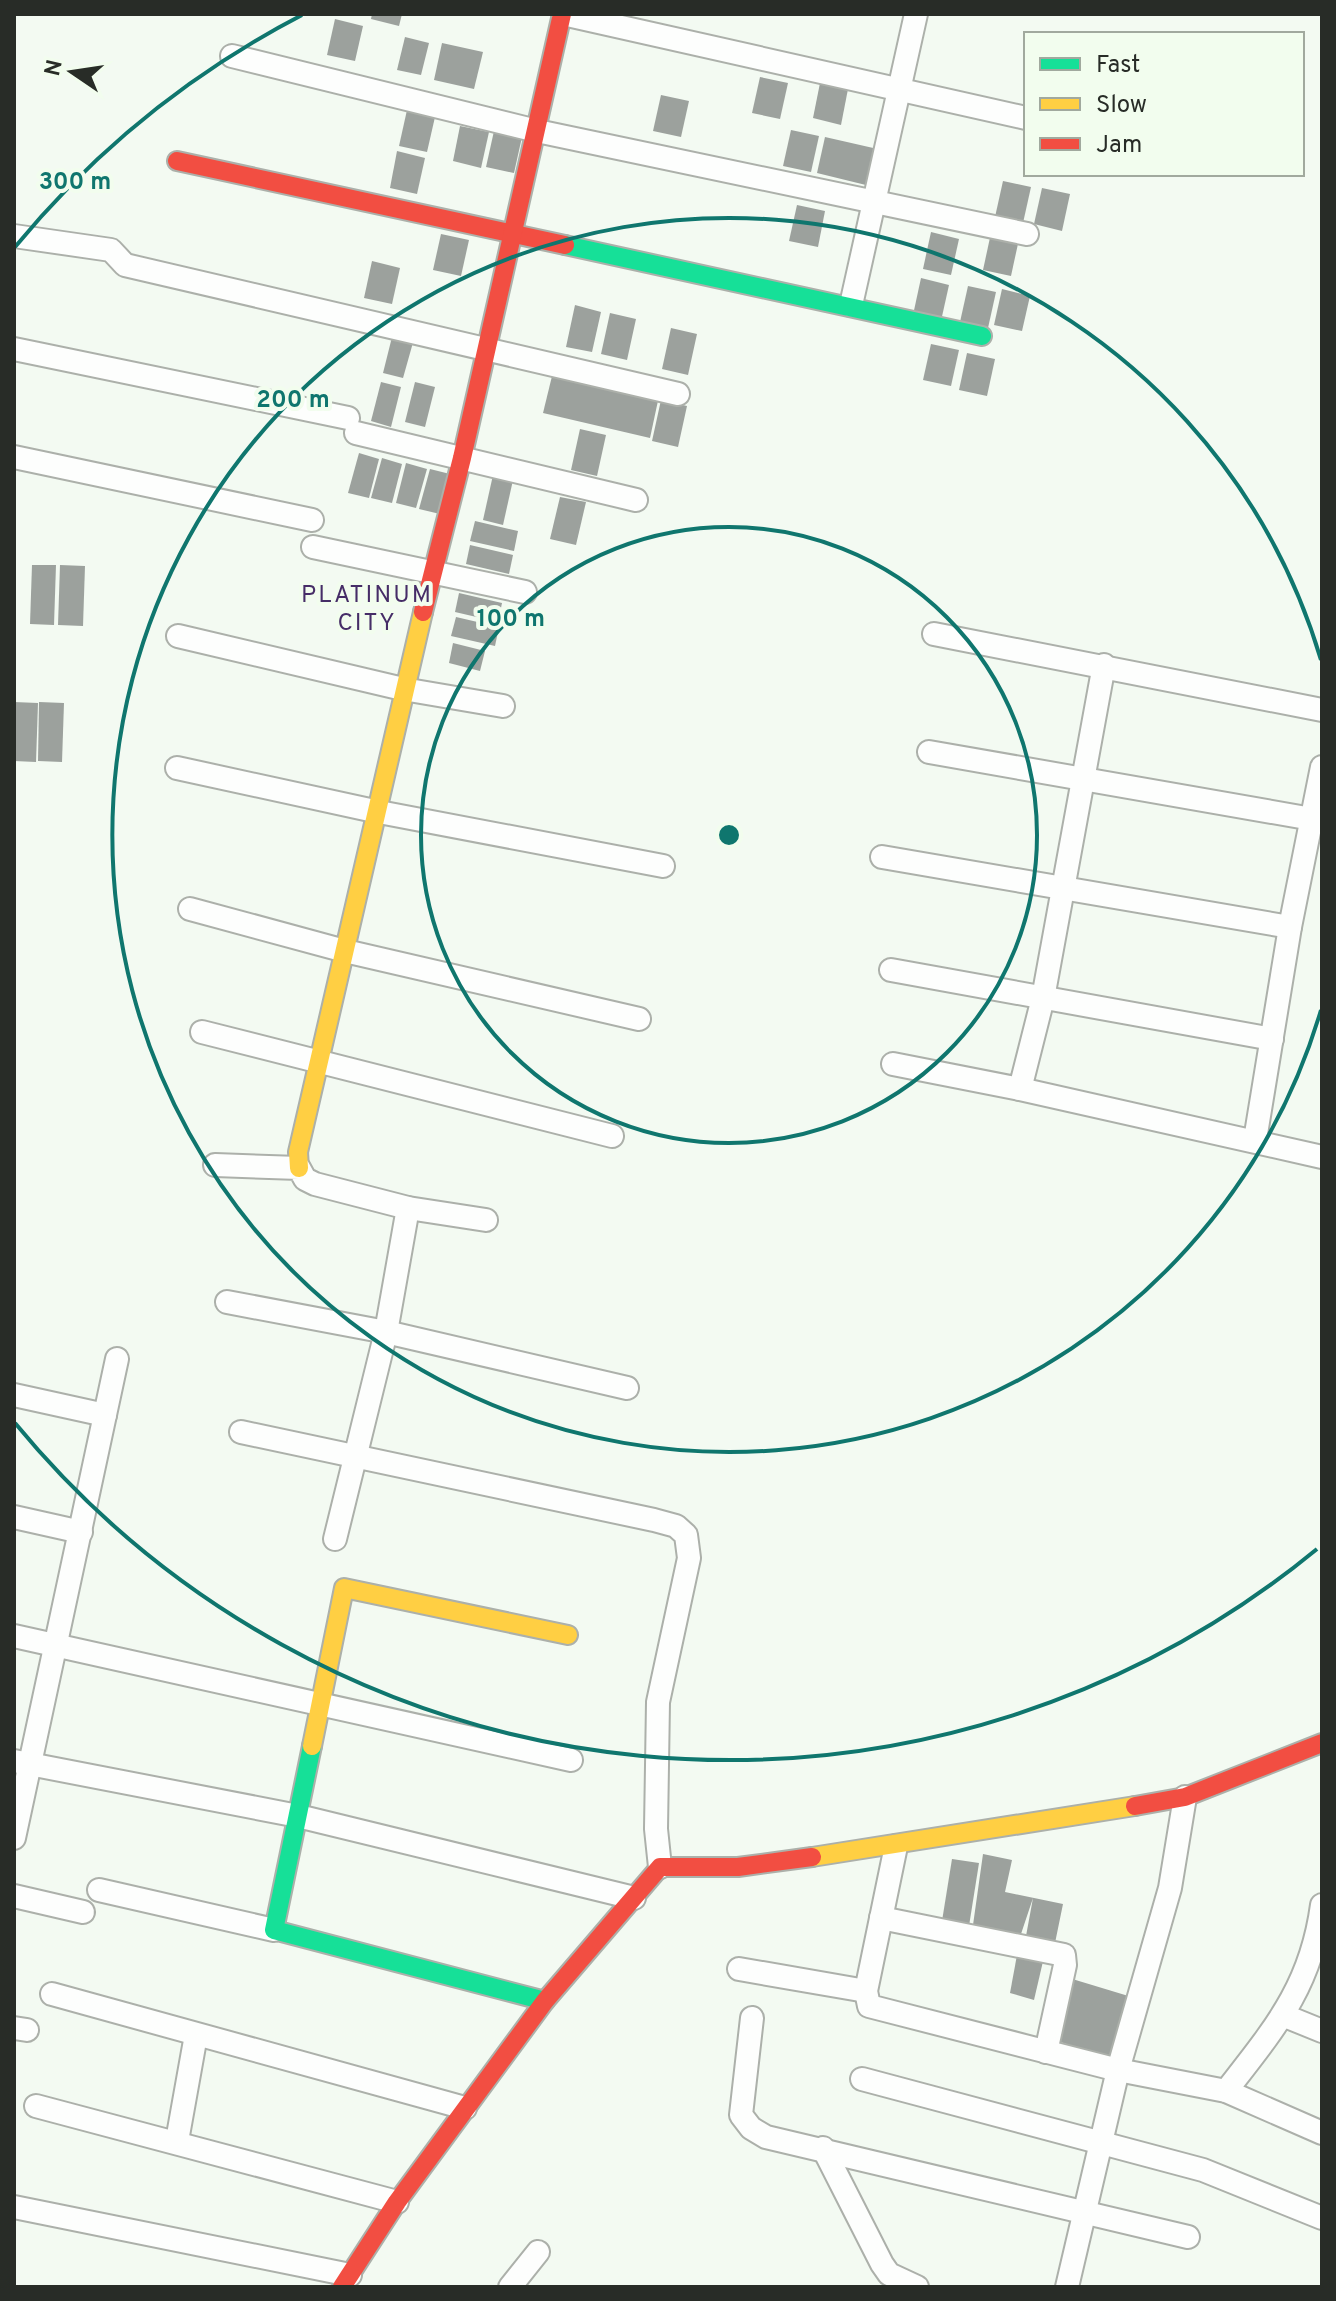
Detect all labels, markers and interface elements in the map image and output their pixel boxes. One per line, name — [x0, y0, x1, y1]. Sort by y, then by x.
north arrow — [32, 32, 112, 112]
legend — [1024, 32, 1304, 176]
text: Fast — [1096, 51, 1140, 81]
text: N — [40, 57, 70, 79]
text: Slow — [1096, 91, 1147, 121]
text: Jam — [1096, 131, 1142, 161]
text: 300 m — [39, 168, 111, 198]
text: 200 m — [256, 386, 330, 416]
district label: PLATINUM CITY — [301, 581, 433, 639]
text: 100 m — [477, 605, 545, 635]
centre of rings — [715, 821, 743, 849]

